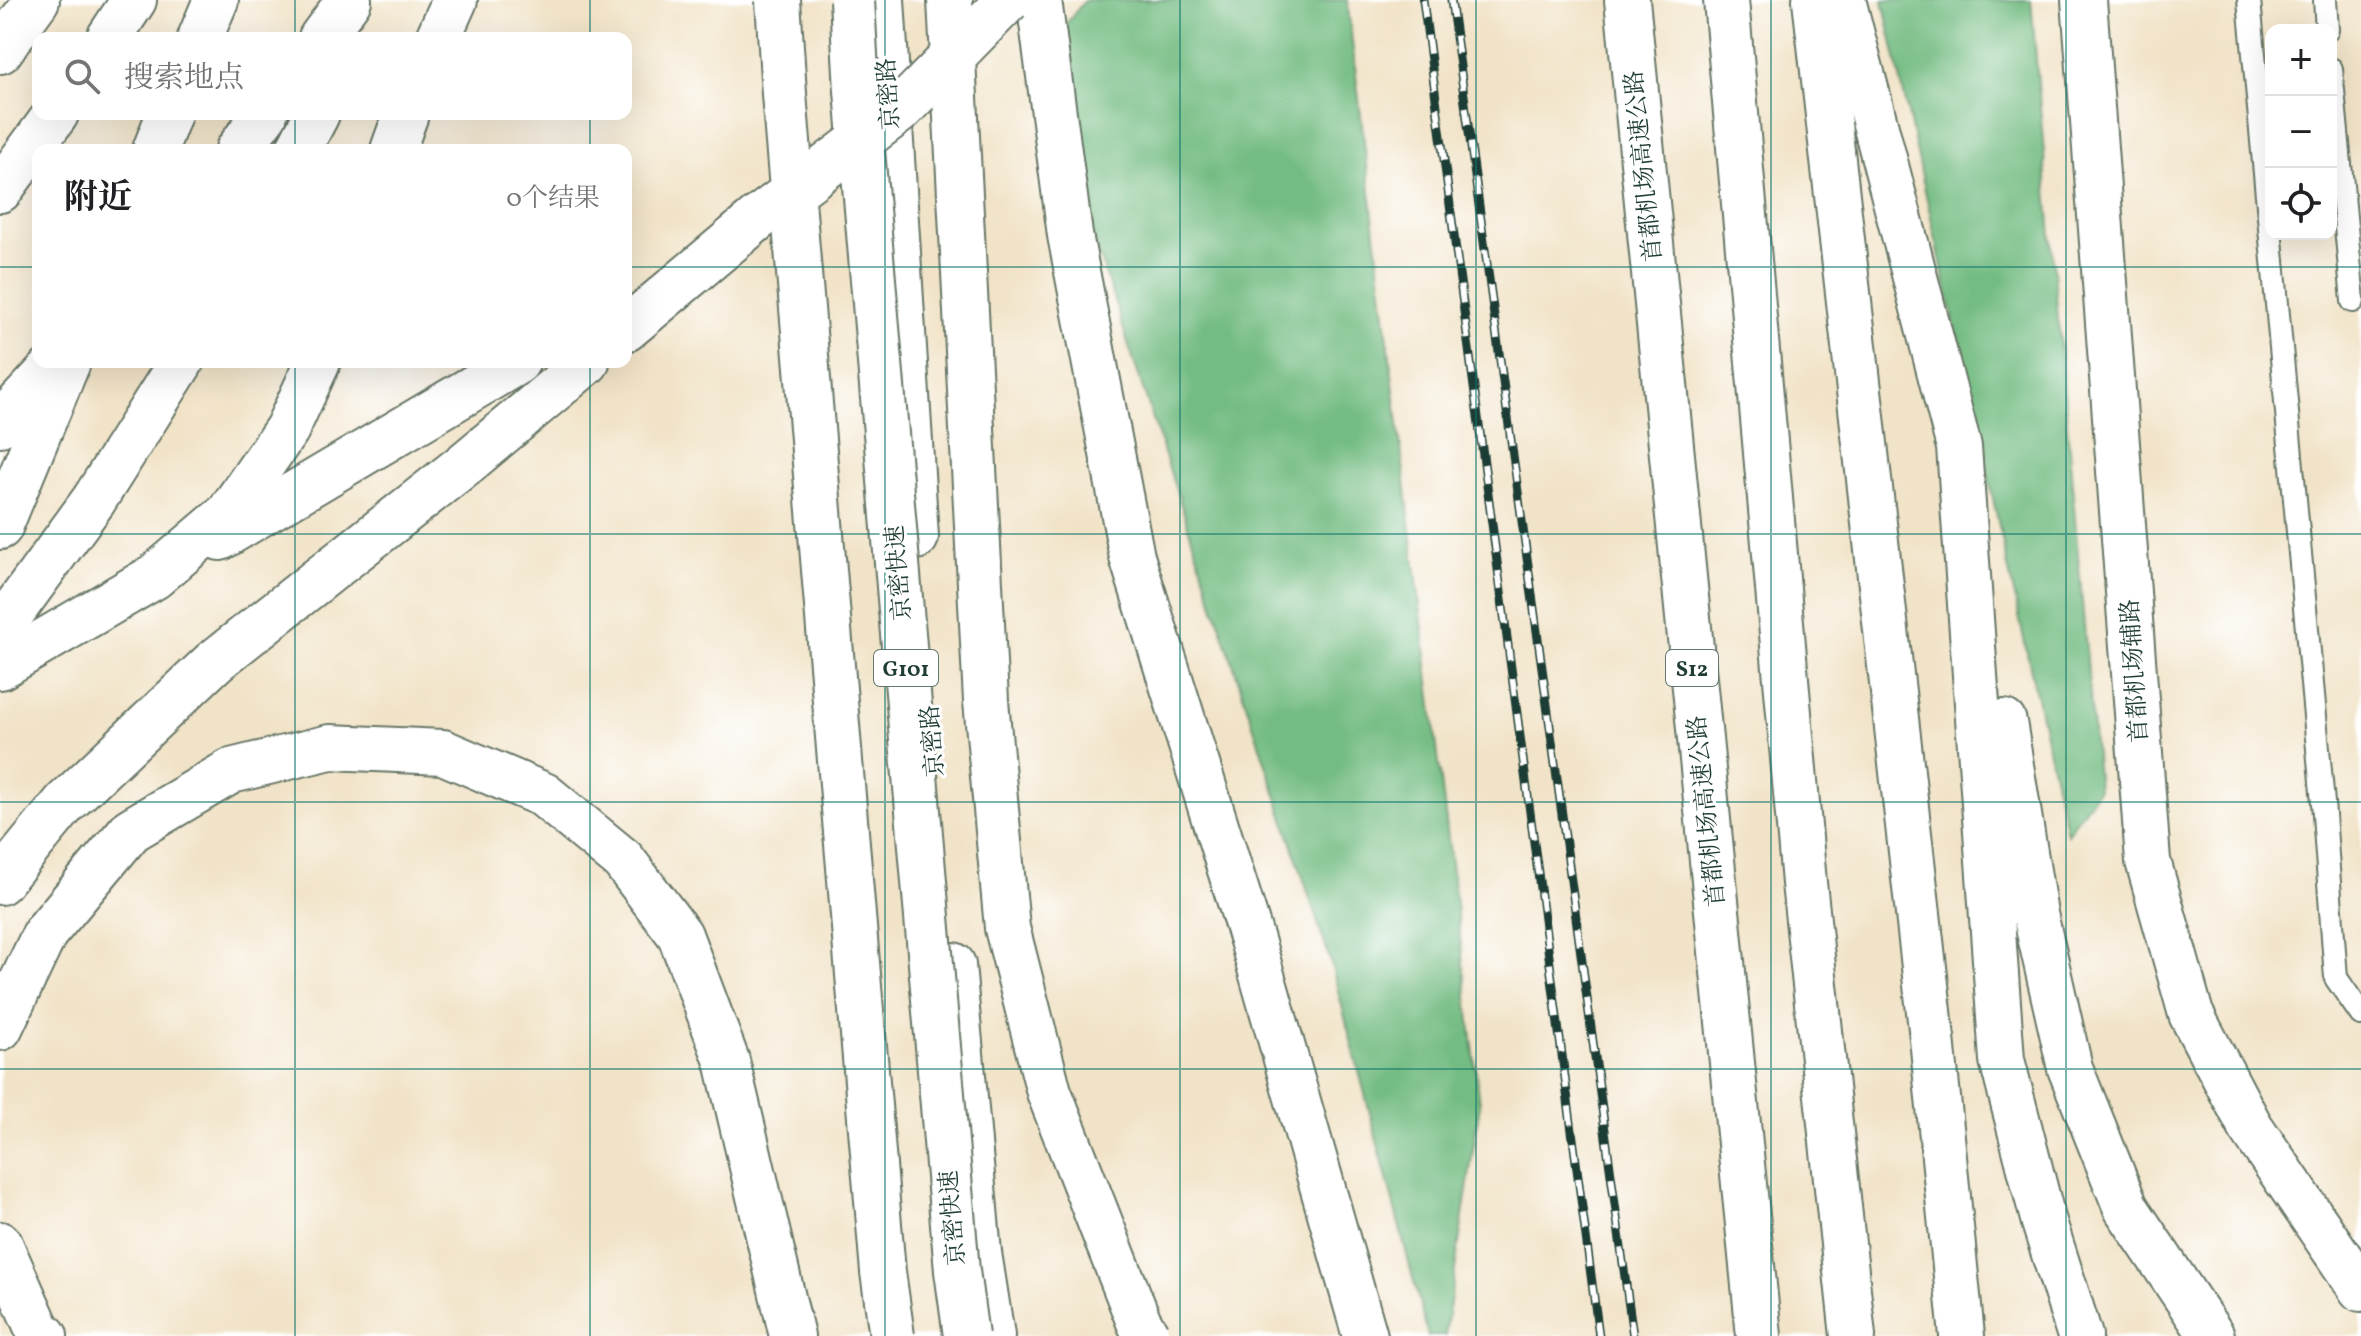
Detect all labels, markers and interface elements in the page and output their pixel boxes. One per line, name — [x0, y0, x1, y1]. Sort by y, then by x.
map controls — [2265, 24, 2337, 240]
button: + — [2265, 24, 2337, 96]
search box — [32, 32, 632, 120]
icon: search — [60, 54, 104, 98]
street label: 京密路 — [871, 57, 909, 131]
text: 搜索地点 — [124, 58, 244, 100]
street label: 首都机场高速公路 — [1618, 69, 1672, 263]
button: − — [2265, 96, 2337, 168]
button: locate — [2265, 168, 2337, 240]
text: 附近 — [64, 176, 132, 223]
text: 0个结果 — [506, 181, 600, 217]
street label: 京密快速 — [879, 524, 921, 622]
street label: 首都机场辅路 — [2114, 598, 2158, 744]
road number: G101 — [874, 650, 938, 686]
road number: S12 — [1666, 650, 1718, 686]
street label: 京密路 — [914, 703, 954, 778]
street label: 首都机场高速公路 — [1681, 714, 1735, 908]
street label: 京密快速 — [933, 1169, 975, 1267]

